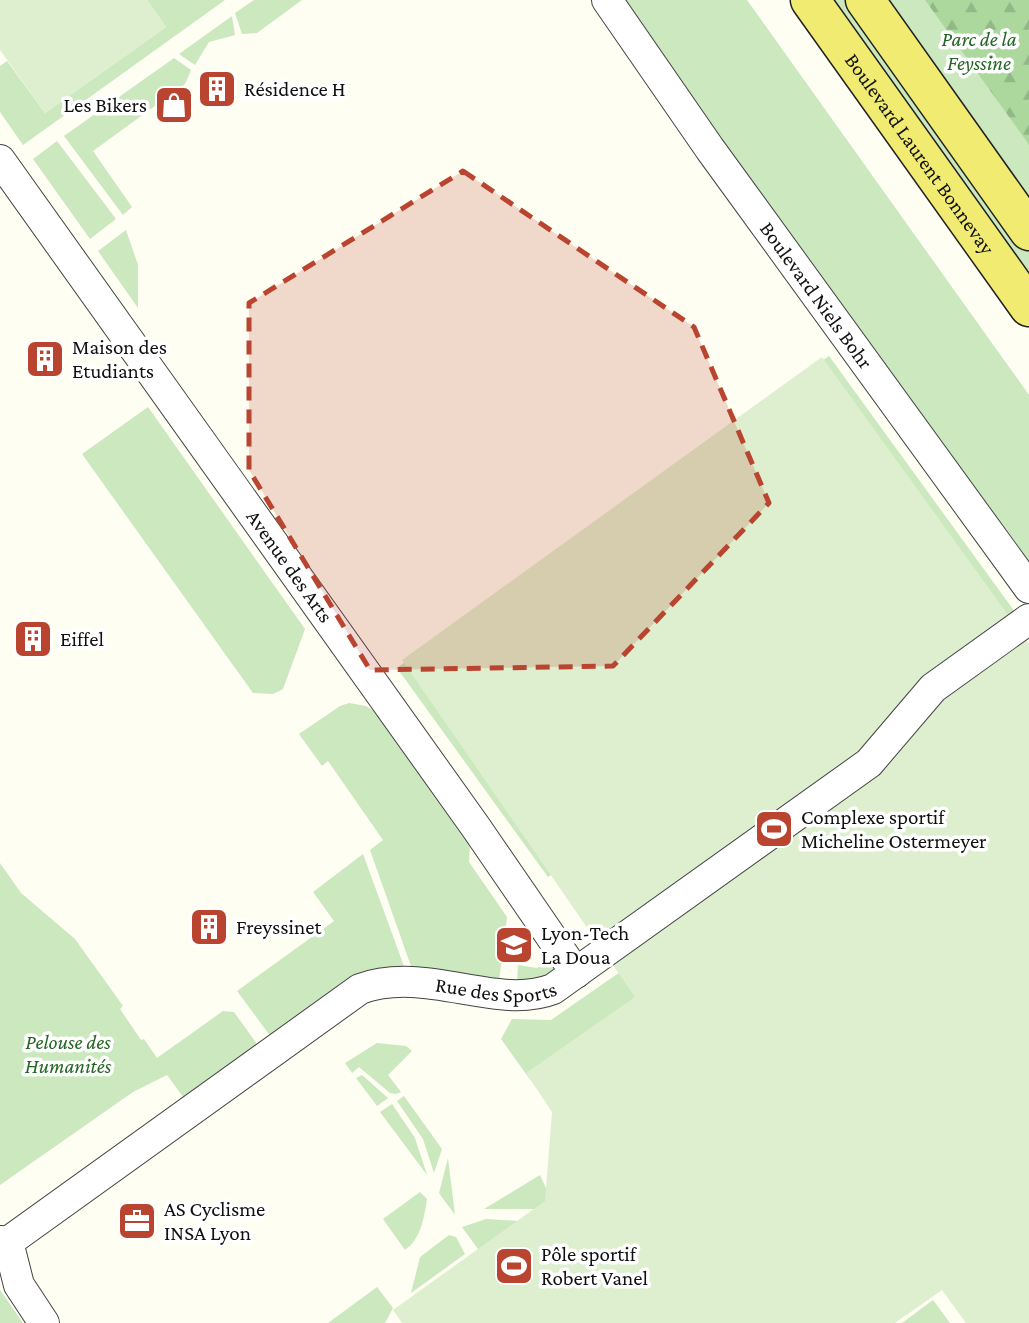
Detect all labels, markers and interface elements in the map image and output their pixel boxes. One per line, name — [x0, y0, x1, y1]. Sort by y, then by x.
park label: Parc de la Feyssine — [941, 27, 1017, 75]
street label: Boulevard Laurent Bonnevay — [840, 49, 1000, 259]
building icon: Résidence H — [196, 68, 238, 110]
place label: Résidence H — [244, 77, 345, 101]
shop icon: Les Bikers — [153, 84, 195, 126]
place label: Les Bikers — [63, 93, 147, 117]
street label: Boulevard Niels Bohr — [755, 217, 878, 374]
place label: Maison des Etudiants — [72, 335, 167, 383]
building icon: Maison des Etudiants — [24, 338, 66, 380]
street label: Avenue des Arts — [241, 505, 338, 627]
building icon: Eiffel — [12, 618, 54, 660]
place label: Eiffel — [60, 627, 104, 651]
place label: Complexe sportif Micheline Ostermeyer — [801, 805, 987, 853]
sports icon: Complexe sportif Micheline Ostermeyer — [753, 808, 795, 850]
building icon: Freyssinet — [188, 906, 230, 948]
place label: Freyssinet — [236, 915, 322, 939]
place label: Lyon-Tech La Doua — [541, 921, 629, 969]
school or university icon: Lyon-Tech La Doua — [493, 924, 535, 966]
street label: Rue des Sports — [434, 972, 560, 1007]
park label: Pelouse des Humanités — [25, 1030, 112, 1078]
place label: AS Cyclisme INSA Lyon — [164, 1197, 265, 1245]
office icon: AS Cyclisme INSA Lyon — [116, 1200, 158, 1242]
place label: Pôle sportif Robert Vanel — [541, 1242, 648, 1290]
sports icon: Pôle sportif Robert Vanel — [493, 1245, 535, 1287]

